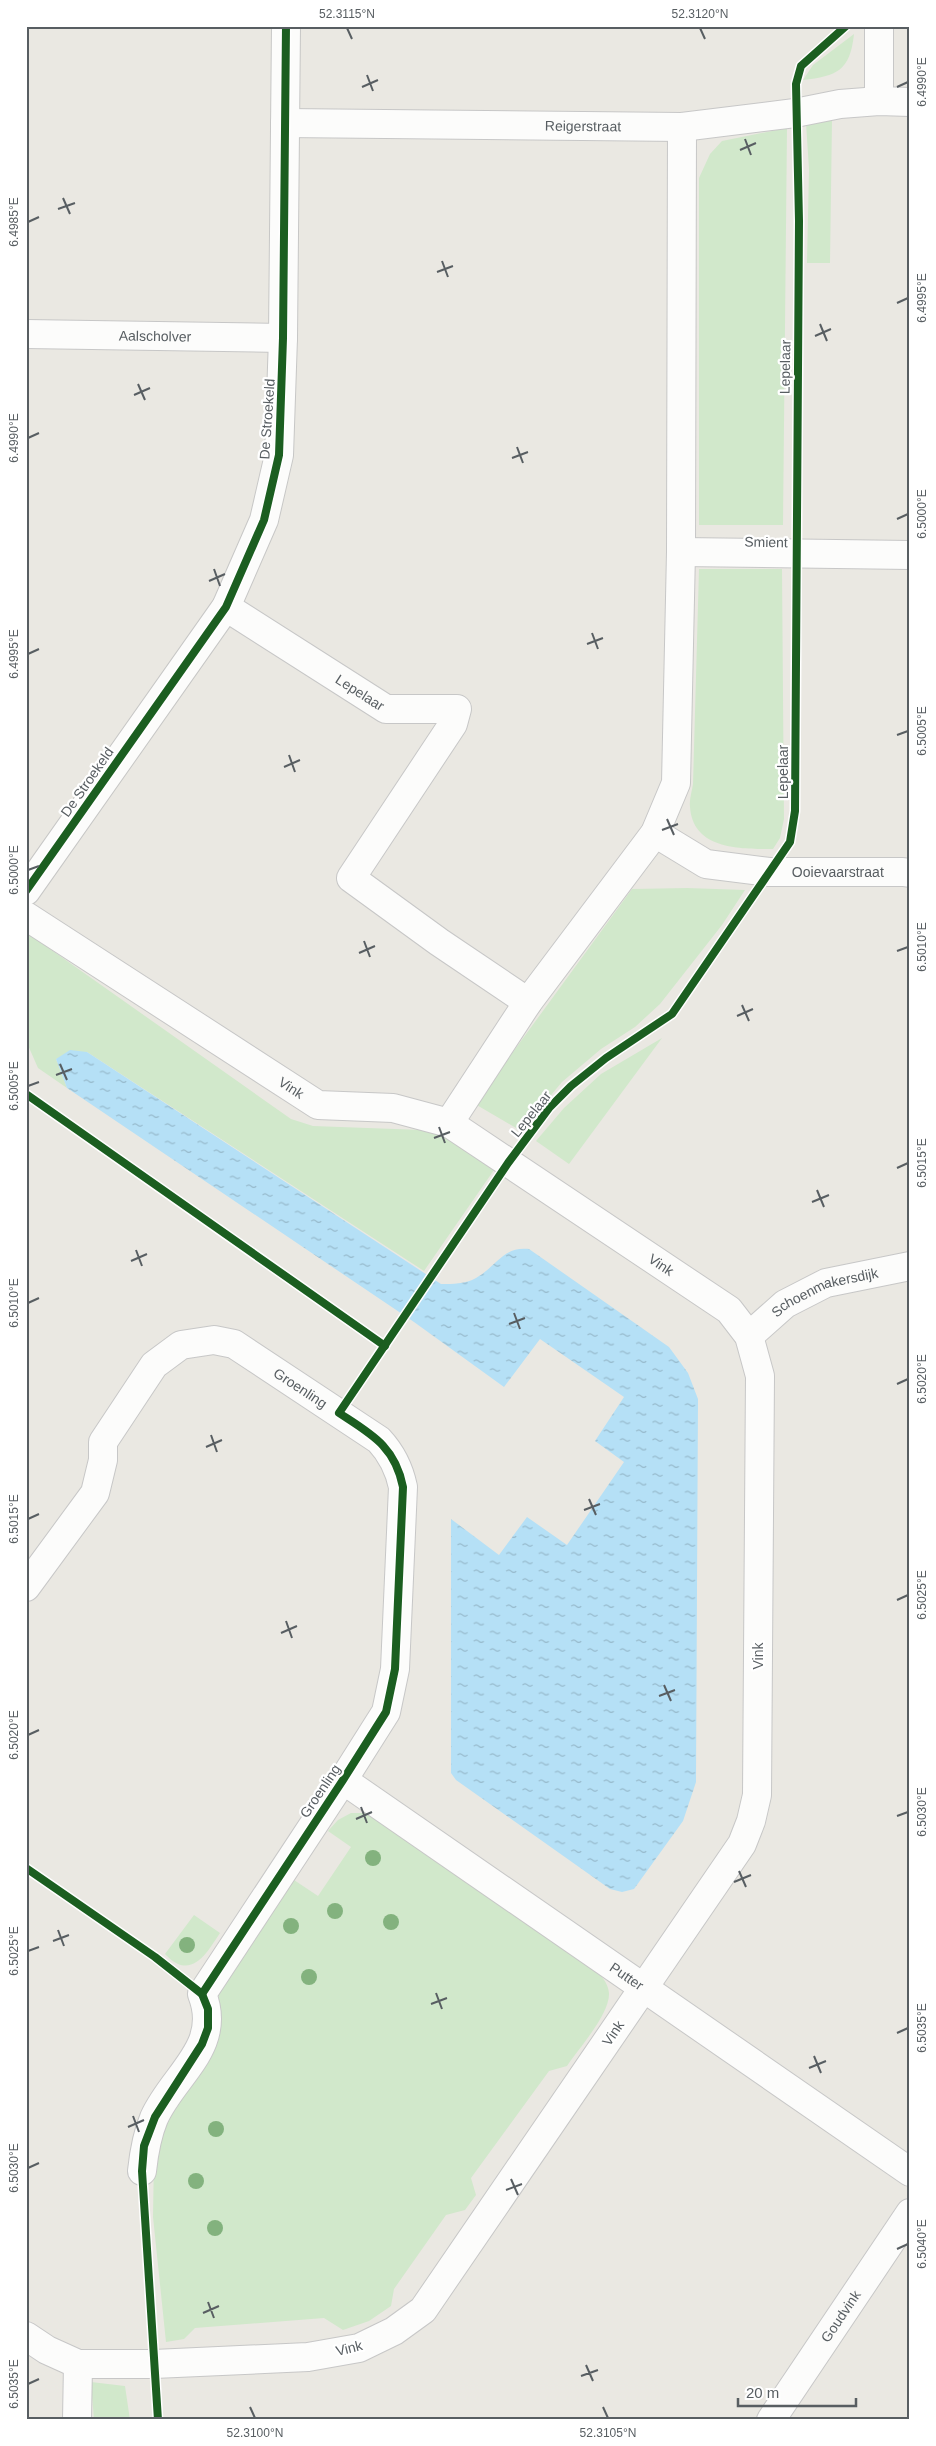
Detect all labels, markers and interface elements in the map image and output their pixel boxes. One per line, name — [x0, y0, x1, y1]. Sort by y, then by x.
text: 52.3115°N — [319, 7, 375, 21]
text: 52.3120°N — [672, 7, 728, 21]
text: 6.4990°E — [915, 57, 929, 107]
street label: Reigerstraat — [545, 118, 621, 134]
text: 6.4985°E — [7, 197, 21, 247]
text: 6.4995°E — [915, 273, 929, 323]
street label: Aalscholver — [119, 327, 192, 345]
street label: Lepelaar — [777, 339, 793, 394]
street label: De Stroekeld — [256, 378, 278, 460]
text: 6.4990°E — [7, 413, 21, 463]
text: 6.5000°E — [915, 489, 929, 539]
street label: Smient — [744, 534, 788, 550]
text: 6.4995°E — [7, 629, 21, 679]
street label: Lepelaar — [333, 671, 388, 714]
text: 6.5005°E — [915, 706, 929, 756]
street label: De Stroekeld — [57, 744, 117, 820]
street label: Lepelaar — [775, 744, 791, 799]
text: 6.5000°E — [7, 845, 21, 895]
street label: Ooievaarstraat — [792, 864, 884, 880]
text: 6.5010°E — [915, 922, 929, 972]
text: 6.5005°E — [7, 1061, 21, 1111]
street label: Vink — [276, 1074, 308, 1102]
street label: Lepelaar — [508, 1088, 555, 1140]
text: 6.5015°E — [915, 1138, 929, 1188]
street label: Vink — [645, 1251, 678, 1279]
street label: Schoenmakersdijk — [768, 1264, 881, 1320]
text: 6.5010°E — [7, 1278, 21, 1328]
text: 6.5020°E — [915, 1354, 929, 1404]
street label: Groenling — [271, 1365, 330, 1411]
text: 6.5015°E — [7, 1494, 21, 1544]
text: 6.5025°E — [915, 1570, 929, 1620]
street label: Vink — [750, 1642, 766, 1669]
text: 6.5020°E — [7, 1710, 21, 1760]
street label: Groenling — [296, 1761, 344, 1821]
text: 6.5030°E — [915, 1787, 929, 1837]
text: 6.5025°E — [7, 1926, 21, 1976]
street label: Putter — [607, 1959, 647, 1994]
text: 6.5035°E — [915, 2003, 929, 2053]
street label: Vink — [599, 2017, 628, 2049]
text: 6.5030°E — [7, 2143, 21, 2193]
text: 6.5040°E — [915, 2219, 929, 2269]
street label: Goudvink — [818, 2286, 864, 2345]
street label: Vink — [334, 2337, 365, 2359]
text: 6.5035°E — [7, 2359, 21, 2409]
scale bar — [738, 2376, 856, 2408]
text: 20 m — [746, 2384, 779, 2401]
text: 52.3100°N — [227, 2426, 283, 2440]
text: 52.3105°N — [580, 2426, 636, 2440]

